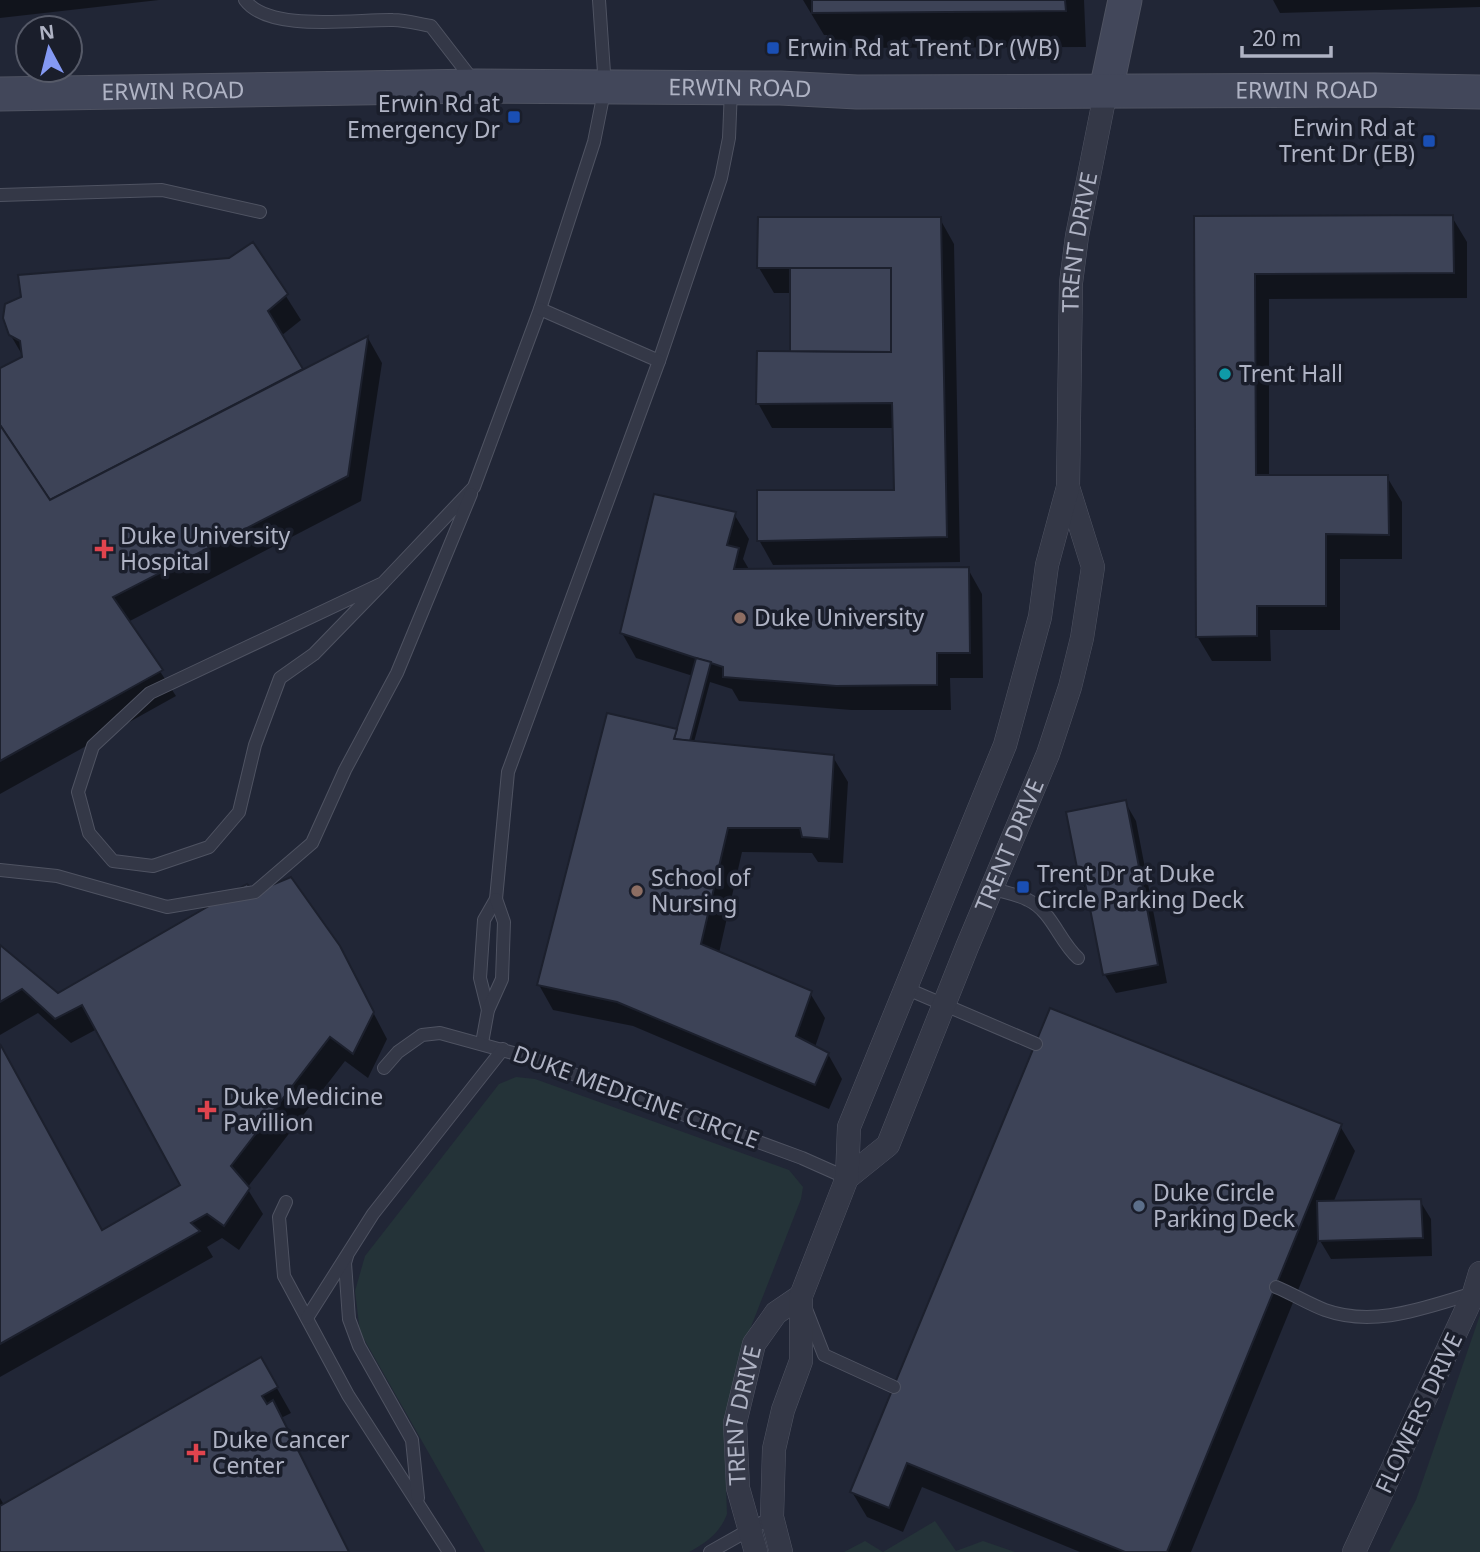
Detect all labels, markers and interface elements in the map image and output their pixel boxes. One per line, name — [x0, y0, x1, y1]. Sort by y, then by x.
north arrow — [14, 14, 84, 84]
scale bar — [1242, 14, 1331, 58]
text: N — [38, 18, 56, 46]
text: 20 m — [1252, 24, 1301, 52]
place label: Erwin Rd at Trent Dr (WB) — [787, 31, 1060, 63]
marker: Erwin Rd at Trent Dr (WB) — [765, 40, 781, 56]
street label: ERWIN ROAD — [668, 70, 812, 105]
street label: ERWIN ROAD — [101, 73, 245, 107]
street label: ERWIN ROAD — [1235, 73, 1378, 106]
place label: Erwin Rd at Emergency Dr — [347, 87, 500, 145]
marker: Erwin Rd at Emergency Dr — [506, 109, 522, 125]
place label: Erwin Rd at Trent Dr (EB) — [1279, 111, 1415, 169]
marker: Erwin Rd at Trent Dr (EB) — [1421, 133, 1437, 149]
street label: TRENT DRIVE — [1054, 169, 1104, 313]
place label: Trent Hall — [1239, 357, 1343, 389]
marker: Trent Hall — [1217, 366, 1233, 382]
place label: Duke University Hospital — [120, 519, 291, 577]
marker: Duke University Hospital — [94, 539, 114, 559]
place label: Duke University — [754, 601, 925, 633]
marker: Duke University — [732, 610, 748, 626]
street label: TRENT DRIVE — [967, 773, 1051, 917]
place label: Trent Dr at Duke Circle Parking Deck — [1037, 857, 1245, 915]
place label: School of Nursing — [651, 861, 752, 919]
marker: Trent Dr at Duke Circle Parking Deck — [1015, 879, 1031, 895]
marker: School of Nursing — [629, 883, 645, 899]
street label: DUKE MEDICINE CIRCLE — [509, 1037, 764, 1155]
place label: Duke Medicine Pavillion — [223, 1080, 383, 1138]
marker: Duke Medicine Pavillion — [197, 1100, 217, 1120]
place label: Duke Circle Parking Deck — [1153, 1176, 1296, 1234]
marker: Duke Circle Parking Deck — [1131, 1198, 1147, 1214]
street label: FLOWERS DRIVE — [1367, 1327, 1469, 1498]
street label: TRENT DRIVE — [717, 1342, 768, 1486]
place label: Duke Cancer Center — [212, 1423, 350, 1481]
marker: Duke Cancer Center — [186, 1443, 206, 1463]

